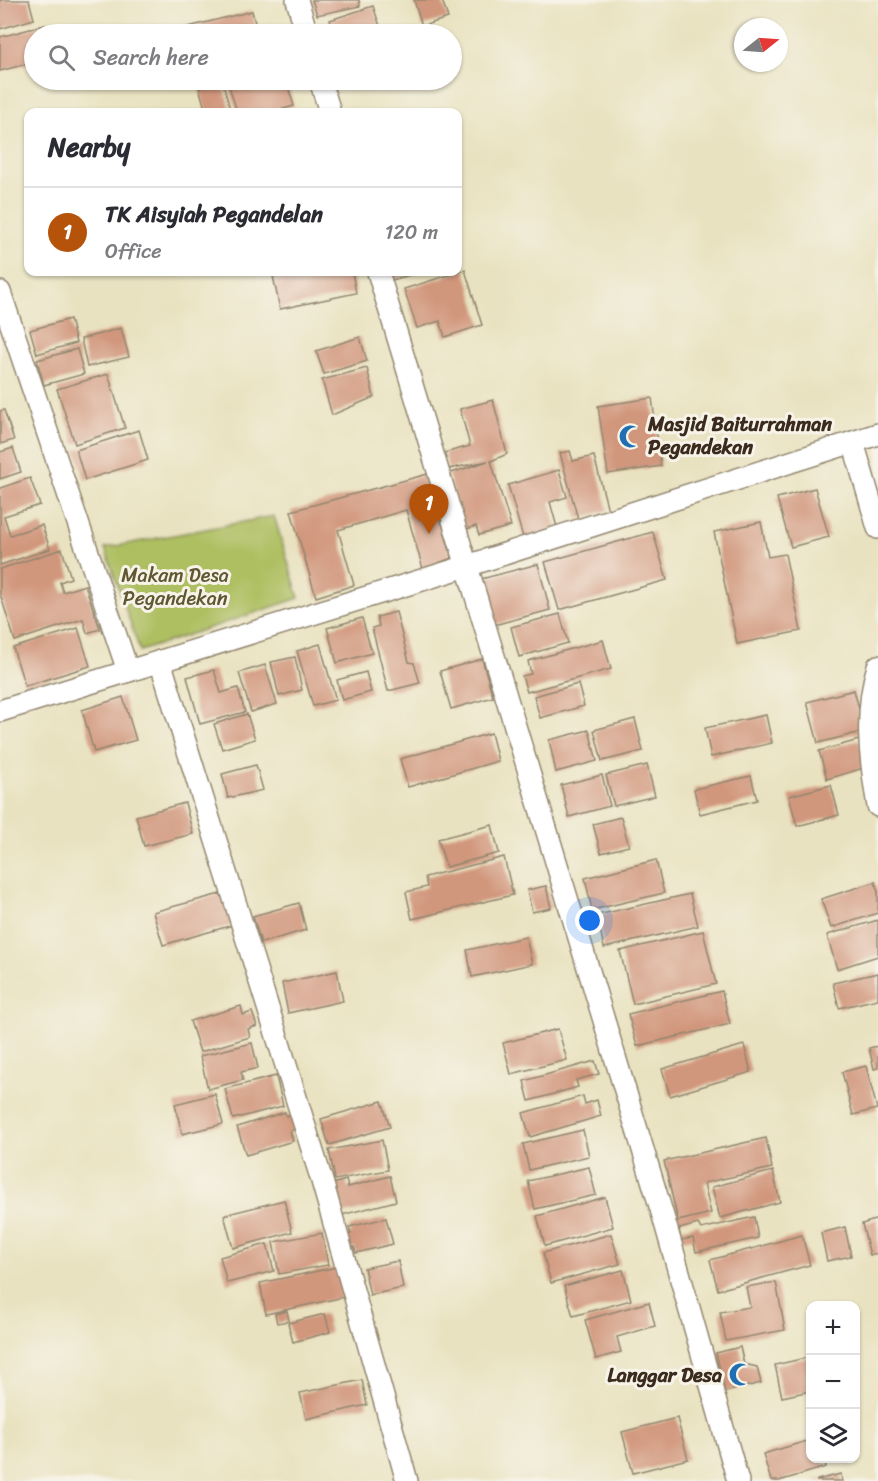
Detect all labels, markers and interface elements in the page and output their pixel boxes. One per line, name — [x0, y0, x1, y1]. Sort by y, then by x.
north arrow — [734, 18, 788, 72]
search box — [24, 24, 462, 90]
text: Search here — [93, 38, 209, 77]
icon: search — [45, 41, 78, 74]
text: Nearby — [48, 124, 130, 170]
text: TK Aisyiah Pegandelan — [105, 195, 323, 234]
text: 1 — [63, 215, 72, 250]
text: 120 m — [385, 215, 438, 250]
text: Office — [105, 234, 161, 269]
place label: Masjid Baiturrahman Pegandekan — [647, 407, 832, 465]
mosque icon: Masjid Baiturrahman Pegandekan — [617, 423, 643, 449]
pin: 1 — [410, 484, 448, 534]
park label: Makam Desa Pegandekan — [121, 558, 229, 616]
your location — [575, 906, 604, 935]
map controls — [806, 1301, 860, 1463]
button: + — [806, 1301, 860, 1355]
button: − — [806, 1355, 860, 1409]
place label: Langgar Desa — [607, 1358, 722, 1393]
mosque icon: Langgar Desa — [727, 1362, 753, 1388]
button: layers — [806, 1409, 860, 1463]

